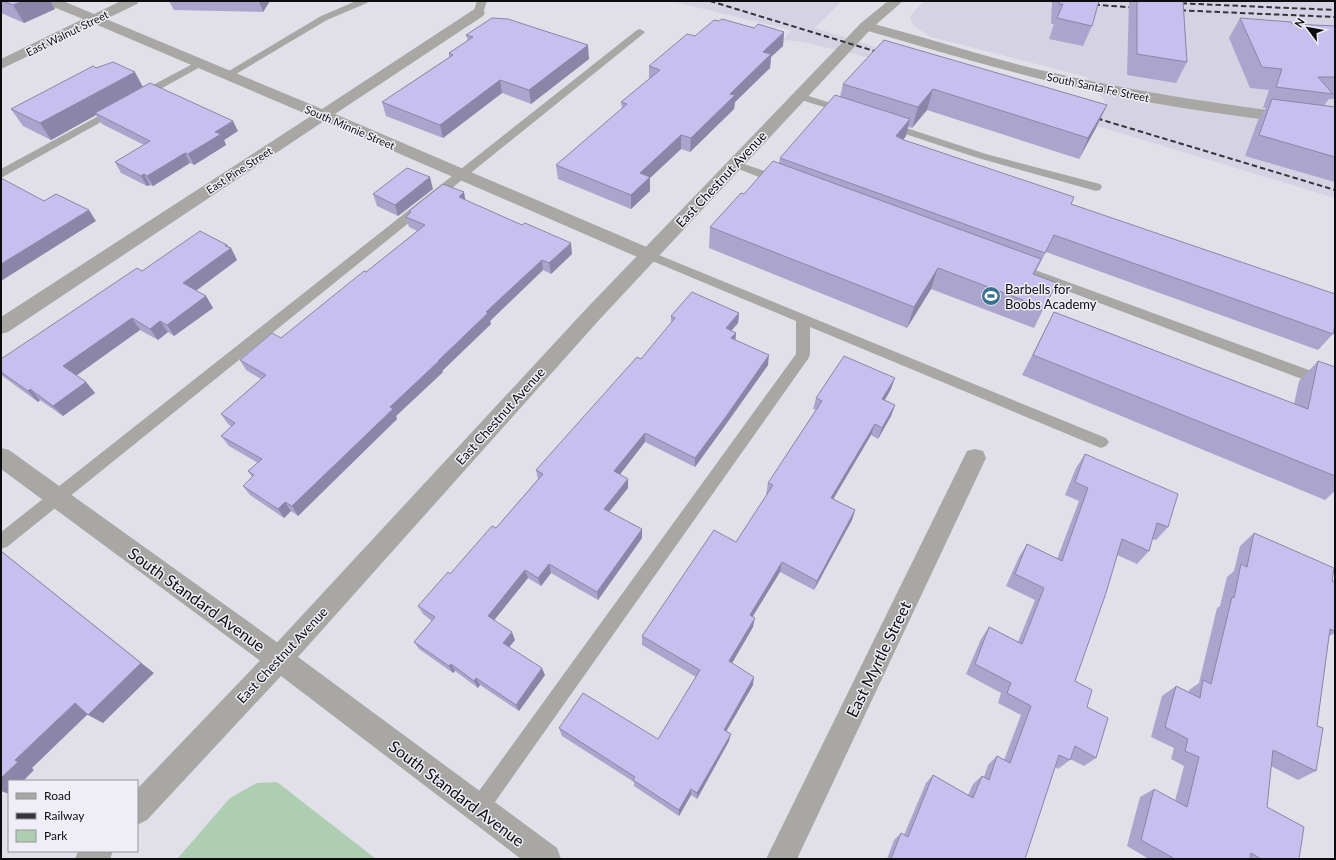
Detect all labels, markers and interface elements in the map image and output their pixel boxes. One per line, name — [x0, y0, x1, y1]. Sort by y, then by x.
street label: East Walnut Street — [24, 7, 110, 59]
north arrow — [1288, 8, 1328, 48]
text: N — [1291, 15, 1307, 29]
street label: South Santa Fe Street — [1046, 70, 1150, 104]
street label: South Minnie Street — [303, 102, 397, 152]
street label: East Chestnut Avenue — [672, 127, 770, 230]
street label: East Pine Street — [203, 144, 275, 196]
place label: Barbells for Boobs Academy — [1005, 281, 1097, 312]
sports icon: Barbells for Boobs Academy — [980, 285, 1002, 307]
street label: East Chestnut Avenue — [452, 364, 548, 468]
street label: South Standard Avenue — [125, 543, 269, 655]
street label: East Myrtle Street — [842, 598, 914, 720]
street label: East Chestnut Avenue — [233, 603, 331, 706]
street label: South Standard Avenue — [386, 736, 528, 850]
legend — [8, 780, 138, 852]
text: Road — [44, 788, 71, 803]
text: Railway — [44, 808, 85, 823]
text: Park — [44, 828, 68, 843]

